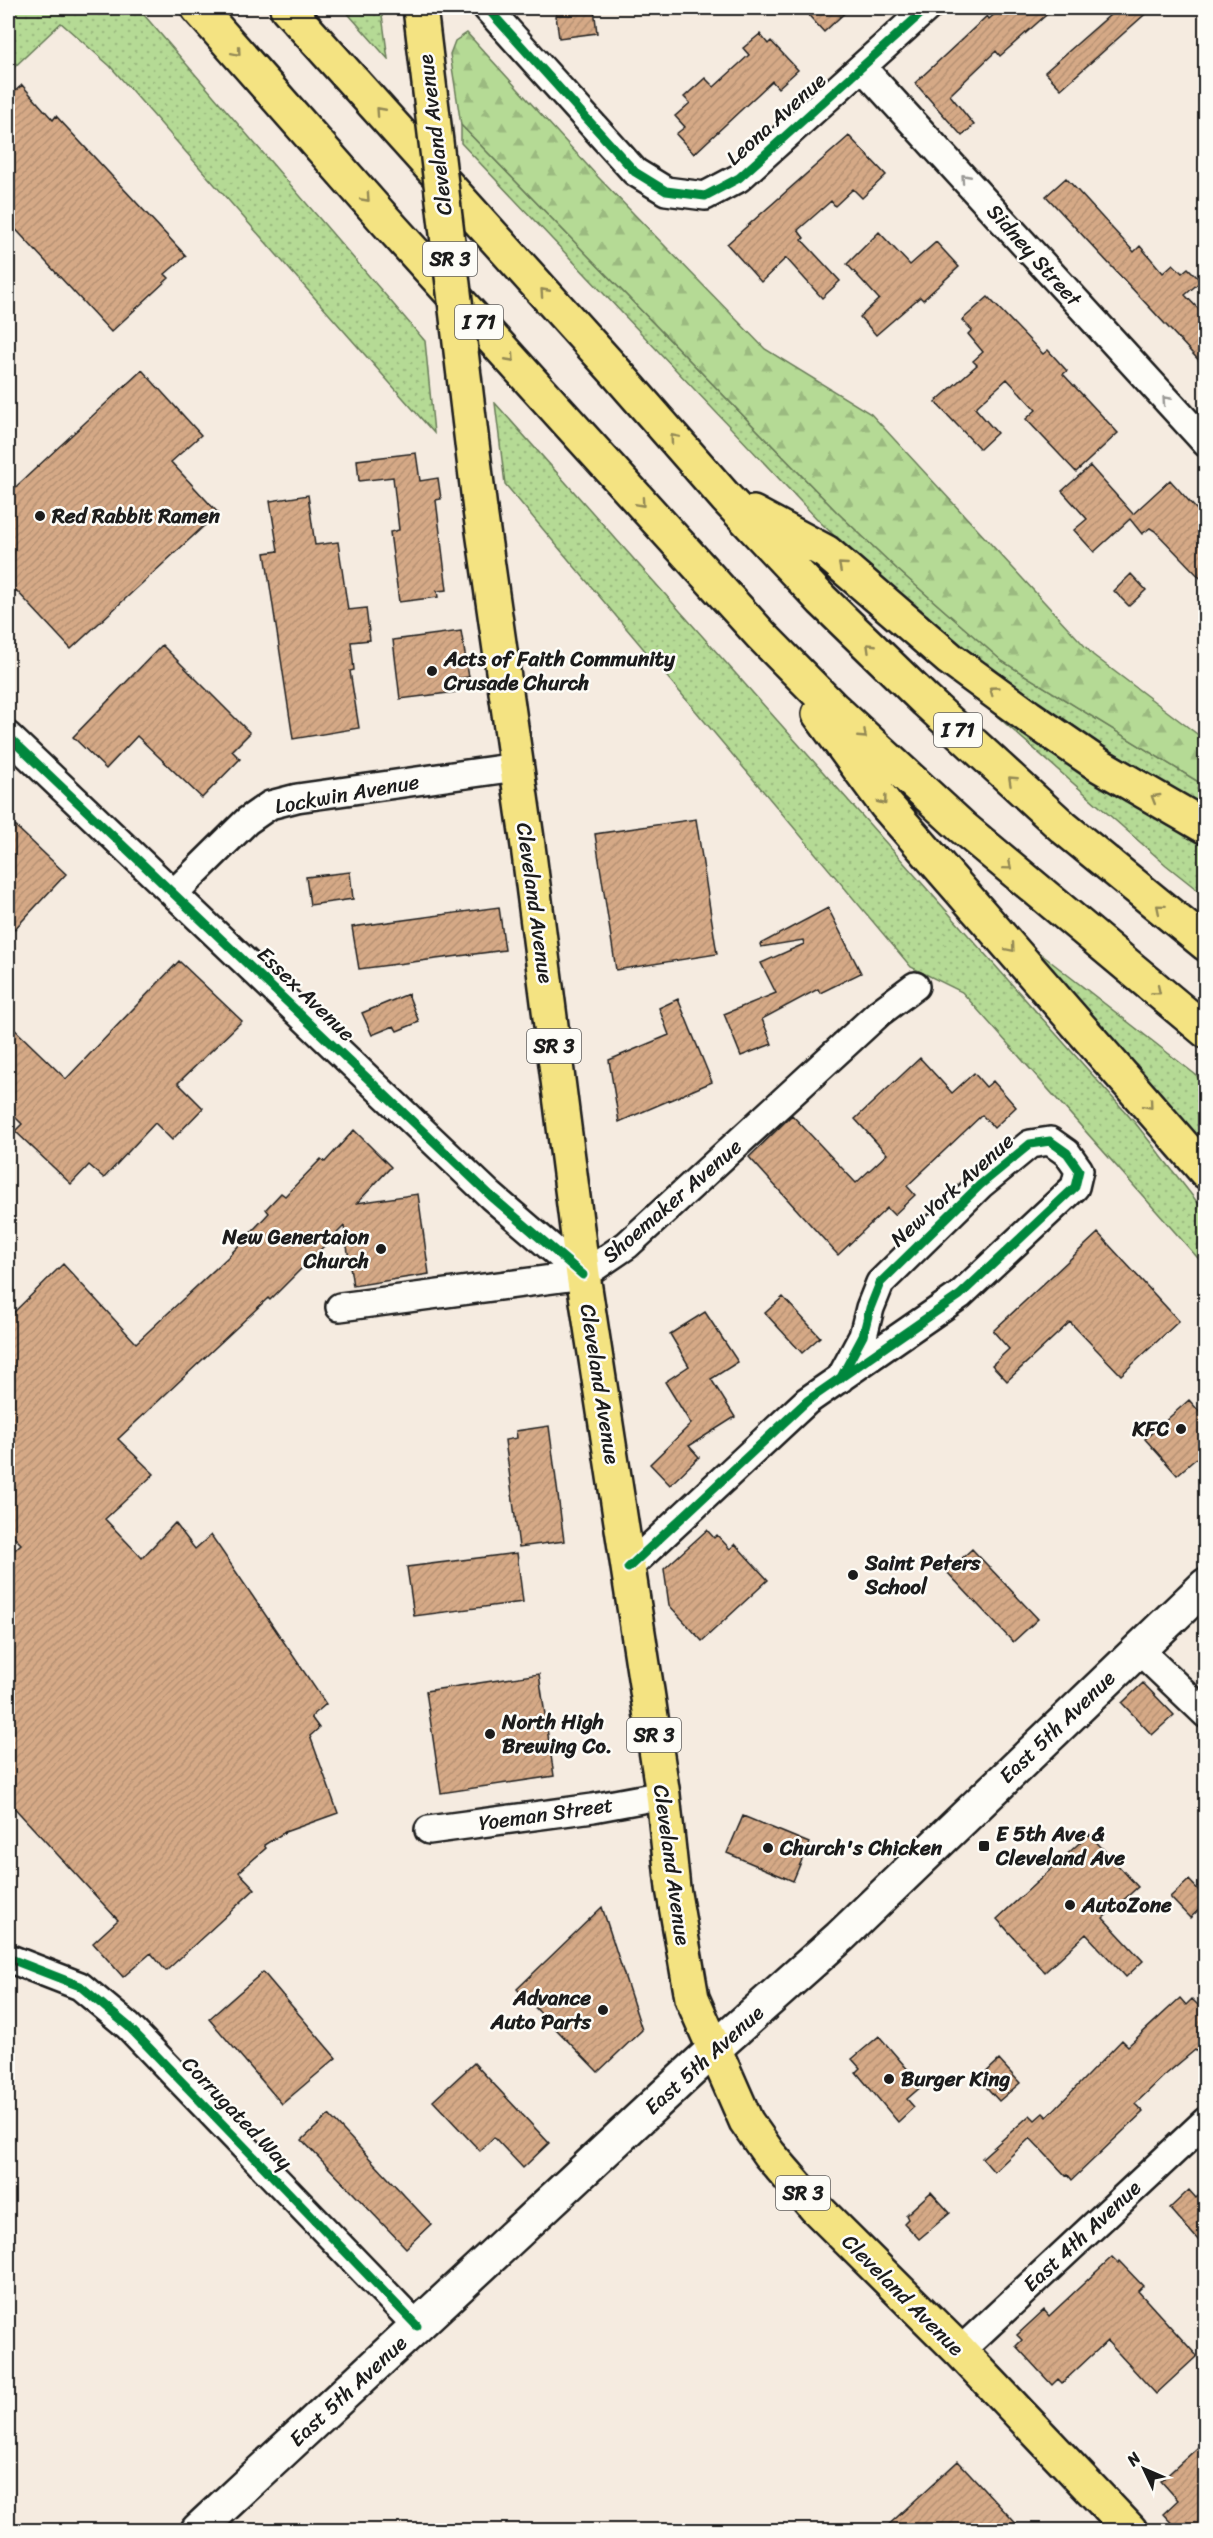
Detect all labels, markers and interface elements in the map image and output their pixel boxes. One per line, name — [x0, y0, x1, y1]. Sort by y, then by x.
one-way arrow — [230, 45, 241, 56]
street label: Cleveland Avenue — [406, 52, 464, 218]
street label: Leona Avenue — [717, 63, 835, 175]
one-way arrow — [376, 107, 387, 118]
one-way arrow — [961, 174, 972, 185]
one-way arrow — [359, 191, 370, 202]
street label: Sidney Street — [977, 194, 1092, 317]
road number: SR 3 — [423, 242, 477, 276]
one-way arrow — [540, 289, 551, 299]
road number: I 71 — [455, 305, 503, 339]
one-way arrow — [504, 351, 515, 362]
one-way arrow — [1162, 396, 1173, 407]
one-way arrow — [670, 434, 681, 445]
one-way arrow — [634, 496, 645, 506]
place label: Red Rabbit Ramen — [51, 497, 220, 535]
marker: Red Rabbit Ramen — [33, 509, 47, 523]
one-way arrow — [838, 562, 849, 573]
place label: Acts of Faith Community Crusade Church — [443, 640, 676, 702]
one-way arrow — [867, 643, 878, 654]
marker: Acts of Faith Community Crusade Church — [425, 664, 439, 678]
one-way arrow — [988, 686, 999, 697]
road number: I 71 — [934, 713, 982, 747]
one-way arrow — [856, 728, 867, 739]
street label: Lockwin Avenue — [272, 763, 422, 825]
one-way arrow — [1009, 777, 1020, 788]
one-way arrow — [875, 794, 886, 805]
one-way arrow — [1151, 794, 1161, 805]
street label: Cleveland Avenue — [505, 820, 565, 986]
one-way arrow — [1001, 859, 1012, 870]
one-way arrow — [1156, 904, 1167, 915]
street label: Essex Avenue — [248, 937, 364, 1051]
one-way arrow — [1004, 941, 1015, 952]
one-way arrow — [1150, 984, 1161, 995]
road number: SR 3 — [527, 1029, 581, 1063]
one-way arrow — [1141, 1098, 1152, 1109]
street label: New York Avenue — [881, 1123, 1023, 1257]
street label: Shoemaker Avenue — [593, 1129, 751, 1273]
place label: New Genertaion Church — [222, 1218, 370, 1280]
marker: New Genertaion Church — [374, 1242, 388, 1256]
street label: Cleveland Avenue — [569, 1301, 631, 1467]
place label: KFC — [1131, 1410, 1169, 1448]
marker: KFC — [1174, 1422, 1188, 1436]
place label: Saint Peters School — [864, 1544, 981, 1606]
marker: Saint Peters School — [846, 1568, 860, 1582]
street label: East 5th Avenue — [989, 1661, 1125, 1793]
place label: North High Brewing Co. — [501, 1703, 612, 1765]
road number: SR 3 — [627, 1718, 681, 1752]
marker: North High Brewing Co. — [483, 1727, 497, 1741]
street label: Cleveland Avenue — [642, 1782, 702, 1948]
street label: Yoeman Street — [476, 1786, 616, 1842]
place label: E 5th Ave & Cleveland Ave — [995, 1815, 1125, 1877]
place label: Church's Chicken — [779, 1829, 943, 1867]
marker: E 5th Ave & Cleveland Ave — [977, 1839, 991, 1853]
marker: Church's Chicken — [761, 1841, 775, 1855]
place label: AutoZone — [1081, 1886, 1172, 1924]
marker: AutoZone — [1063, 1898, 1077, 1912]
place label: Advance Auto Parts — [490, 1979, 592, 2041]
street label: East 5th Avenue — [635, 1995, 773, 2125]
marker: Advance Auto Parts — [596, 2003, 610, 2017]
street label: Corrugated Way — [172, 2047, 302, 2179]
place label: Burger King — [901, 2060, 1010, 2098]
marker: Burger King — [882, 2072, 896, 2086]
street label: East 4th Avenue — [1014, 2170, 1150, 2302]
road number: SR 3 — [776, 2176, 830, 2210]
street label: Cleveland Avenue — [832, 2224, 974, 2366]
street label: East 5th Avenue — [280, 2325, 416, 2457]
north arrow — [1114, 2439, 1174, 2499]
text: N — [1119, 2444, 1148, 2474]

